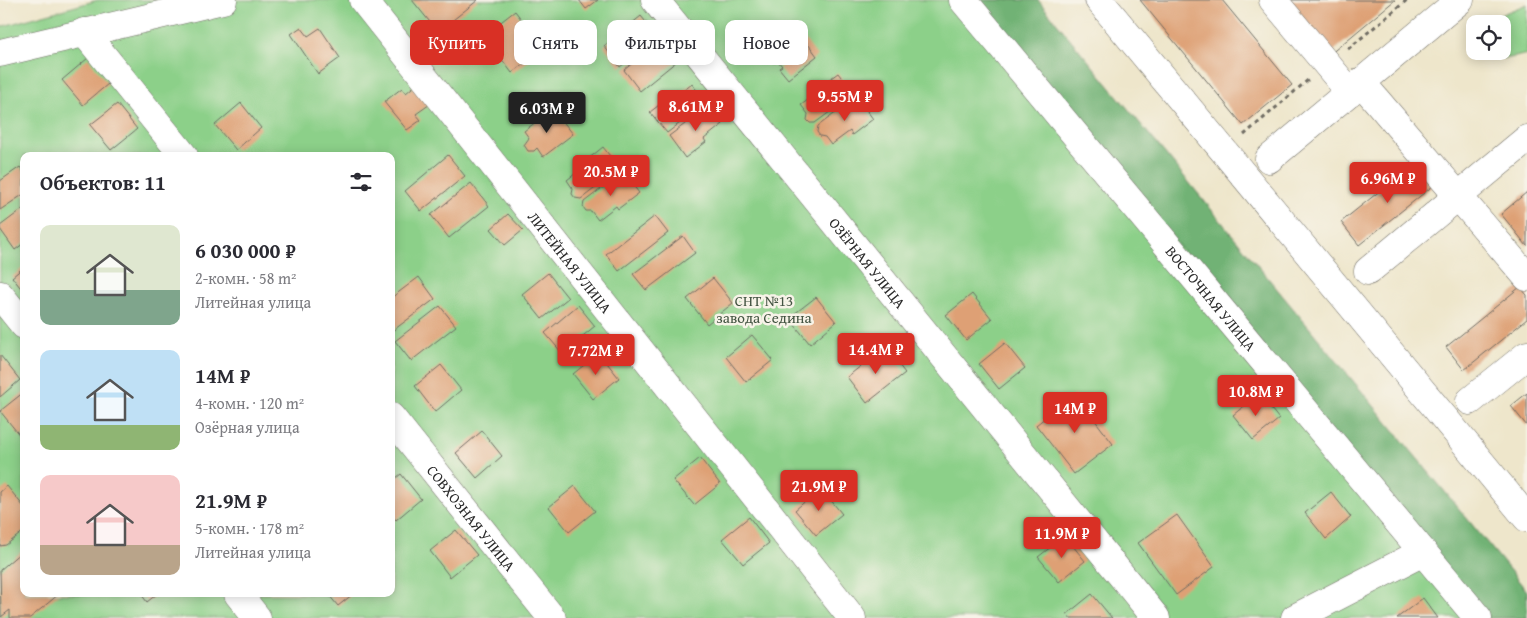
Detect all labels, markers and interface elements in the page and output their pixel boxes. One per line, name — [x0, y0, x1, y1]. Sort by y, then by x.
map controls — [1466, 15, 1511, 60]
button: locate — [1466, 15, 1511, 60]
chip: Купить — [410, 20, 504, 65]
chip: Снять — [514, 20, 597, 65]
chip: Фильтры — [607, 20, 715, 65]
chip: Новое — [725, 20, 808, 65]
pin: 9.55M ₽ — [799, 80, 891, 122]
text: 9.55M ₽ — [818, 84, 872, 108]
pin: 8.61M ₽ — [650, 90, 742, 132]
pin: 6.03M ₽ — [501, 92, 593, 134]
text: 8.61M ₽ — [669, 94, 723, 118]
text: 6.03M ₽ — [520, 96, 574, 120]
pin: 20.5M ₽ — [565, 154, 657, 197]
text: 20.5M ₽ — [584, 159, 638, 183]
pin: 6.96M ₽ — [1342, 162, 1434, 204]
text: 6.96M ₽ — [1361, 166, 1415, 190]
text: Объектов: 11 — [40, 167, 166, 198]
icon: filters — [347, 168, 375, 196]
street label: ЛИТЕЙНАЯ УЛИЦА — [523, 207, 617, 317]
street label: ОЗЁРНАЯ УЛИЦА — [825, 213, 911, 312]
text: 6 030 000 ₽ — [195, 235, 296, 266]
street label: ВОСТОЧНАЯ УЛИЦА — [1161, 241, 1261, 355]
icon: home — [80, 245, 140, 305]
text: 2-комн. · 58 m² — [195, 266, 296, 290]
text: Литейная улица — [195, 290, 311, 314]
park label: СНТ №13 завода Седина — [716, 290, 813, 328]
pin: 14.4M ₽ — [830, 332, 922, 375]
pin: 7.72M ₽ — [550, 334, 642, 376]
text: 14.4M ₽ — [849, 337, 903, 361]
text: 7.72M ₽ — [569, 338, 623, 362]
text: 14M ₽ — [195, 360, 250, 391]
icon: home — [80, 370, 140, 430]
pin: 10.8M ₽ — [1210, 374, 1302, 417]
text: 10.8M ₽ — [1229, 379, 1283, 403]
text: 4-комн. · 120 m² — [195, 391, 304, 415]
pin: 14M ₽ — [1040, 392, 1110, 434]
text: 14M ₽ — [1054, 396, 1096, 420]
text: Озёрная улица — [195, 415, 300, 439]
street label: СОВХОЗНАЯ УЛИЦА — [423, 460, 521, 575]
pin: 21.9M ₽ — [773, 470, 865, 512]
text: 21.9M ₽ — [792, 474, 846, 498]
text: 21.9M ₽ — [195, 485, 267, 516]
icon: home — [80, 495, 140, 555]
text: 5-комн. · 178 m² — [195, 516, 304, 540]
pin: 11.9M ₽ — [1016, 516, 1108, 559]
text: 11.9M ₽ — [1035, 521, 1089, 545]
text: Литейная улица — [195, 540, 311, 564]

